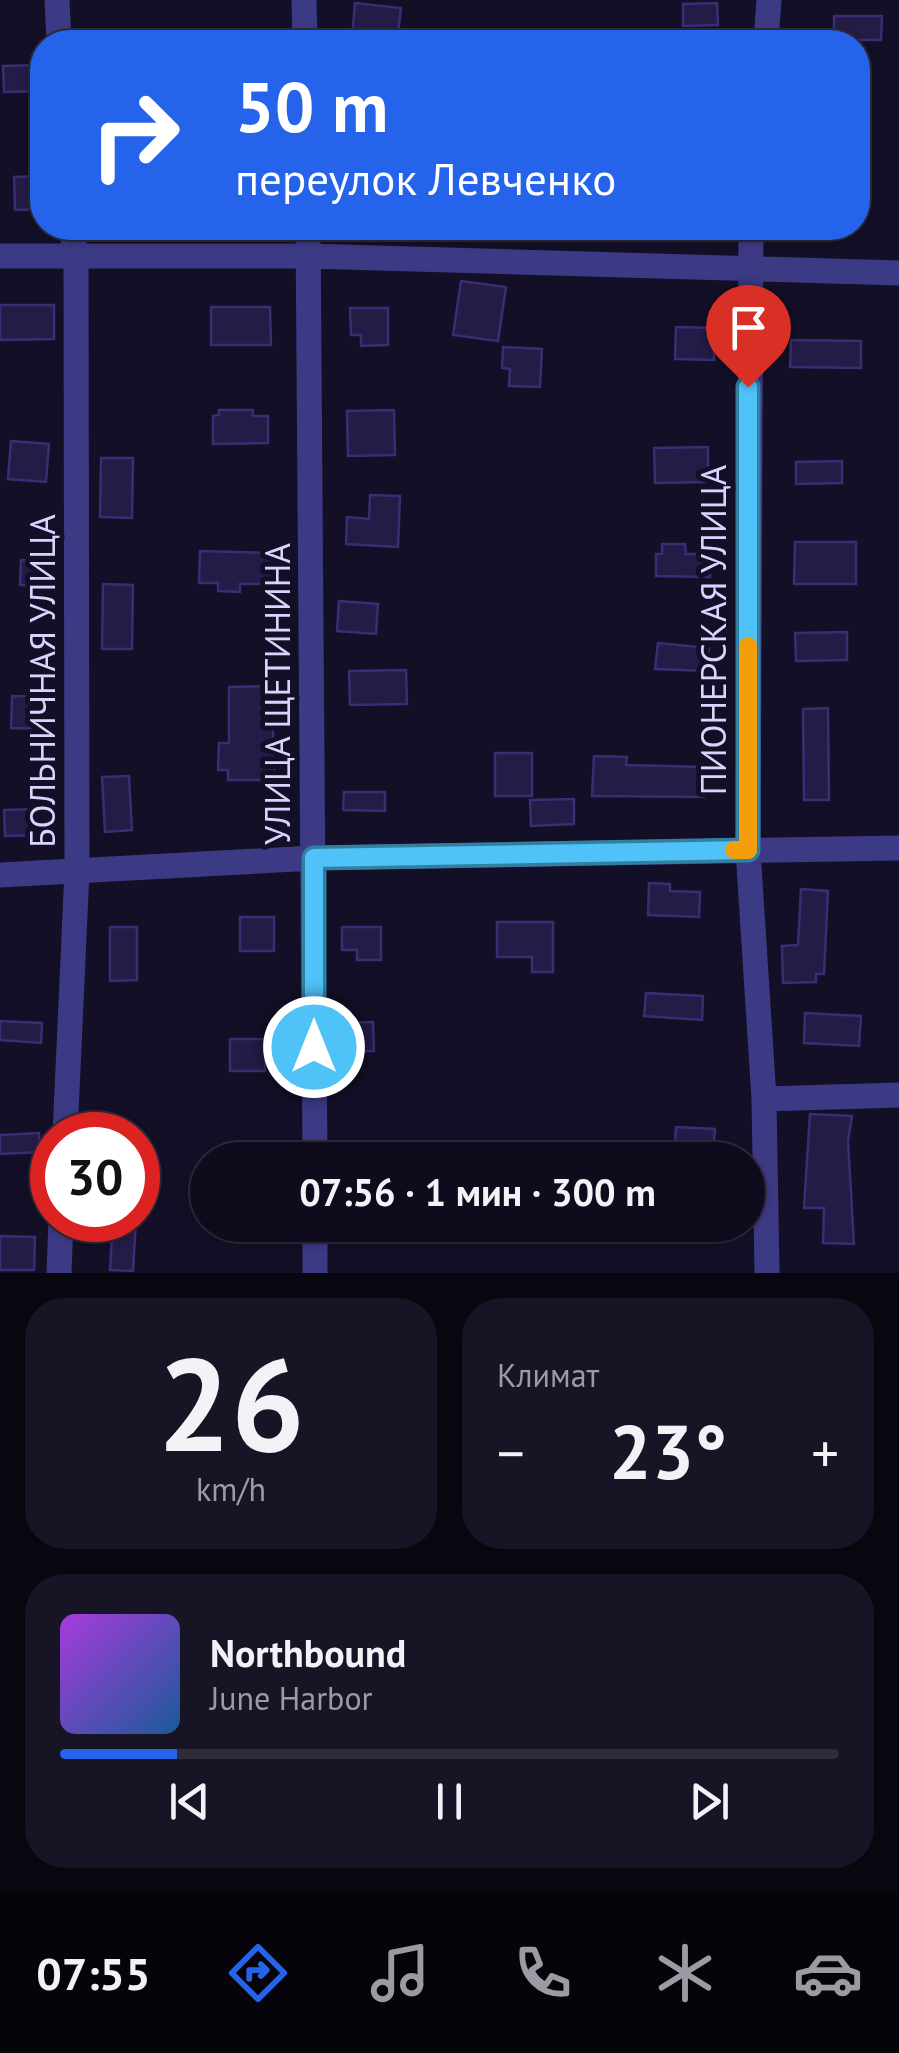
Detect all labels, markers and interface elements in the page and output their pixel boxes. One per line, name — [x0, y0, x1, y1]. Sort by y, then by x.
text: 50 m — [235, 61, 388, 151]
icon: right — [70, 70, 200, 200]
text: переулок Левченко — [235, 149, 616, 207]
pin — [706, 285, 791, 388]
icon: arrive — [721, 300, 776, 355]
street label: ПИОНЕРСКАЯ УЛИЦА — [690, 464, 736, 795]
street label: БОЛЬНИЧНАЯ УЛИЦА — [19, 514, 65, 848]
street label: УЛИЦА ЩЕТИНИНА — [254, 543, 300, 845]
position arrow — [262, 995, 366, 1099]
speed limit sign: 30 — [30, 1112, 160, 1242]
text: 07:56 · 1 мин · 300 m — [299, 1167, 656, 1216]
text: 26 — [157, 1319, 305, 1487]
text: Климат — [497, 1354, 599, 1396]
text: 23° — [609, 1403, 727, 1500]
text: − — [497, 1417, 525, 1488]
text: + — [811, 1417, 839, 1488]
text: km/h — [196, 1468, 266, 1510]
text: Northbound — [210, 1628, 406, 1677]
text: June Harbor — [210, 1677, 372, 1719]
icon: previous — [162, 1774, 217, 1829]
icon: pause — [422, 1774, 477, 1829]
icon: next — [682, 1774, 737, 1829]
icon: directions — [223, 1938, 293, 2008]
icon: music — [365, 1938, 435, 2008]
icon: phone — [508, 1938, 578, 2008]
icon: climate — [650, 1938, 720, 2008]
icon: car — [793, 1938, 863, 2008]
text: 07:55 — [36, 1944, 150, 2002]

